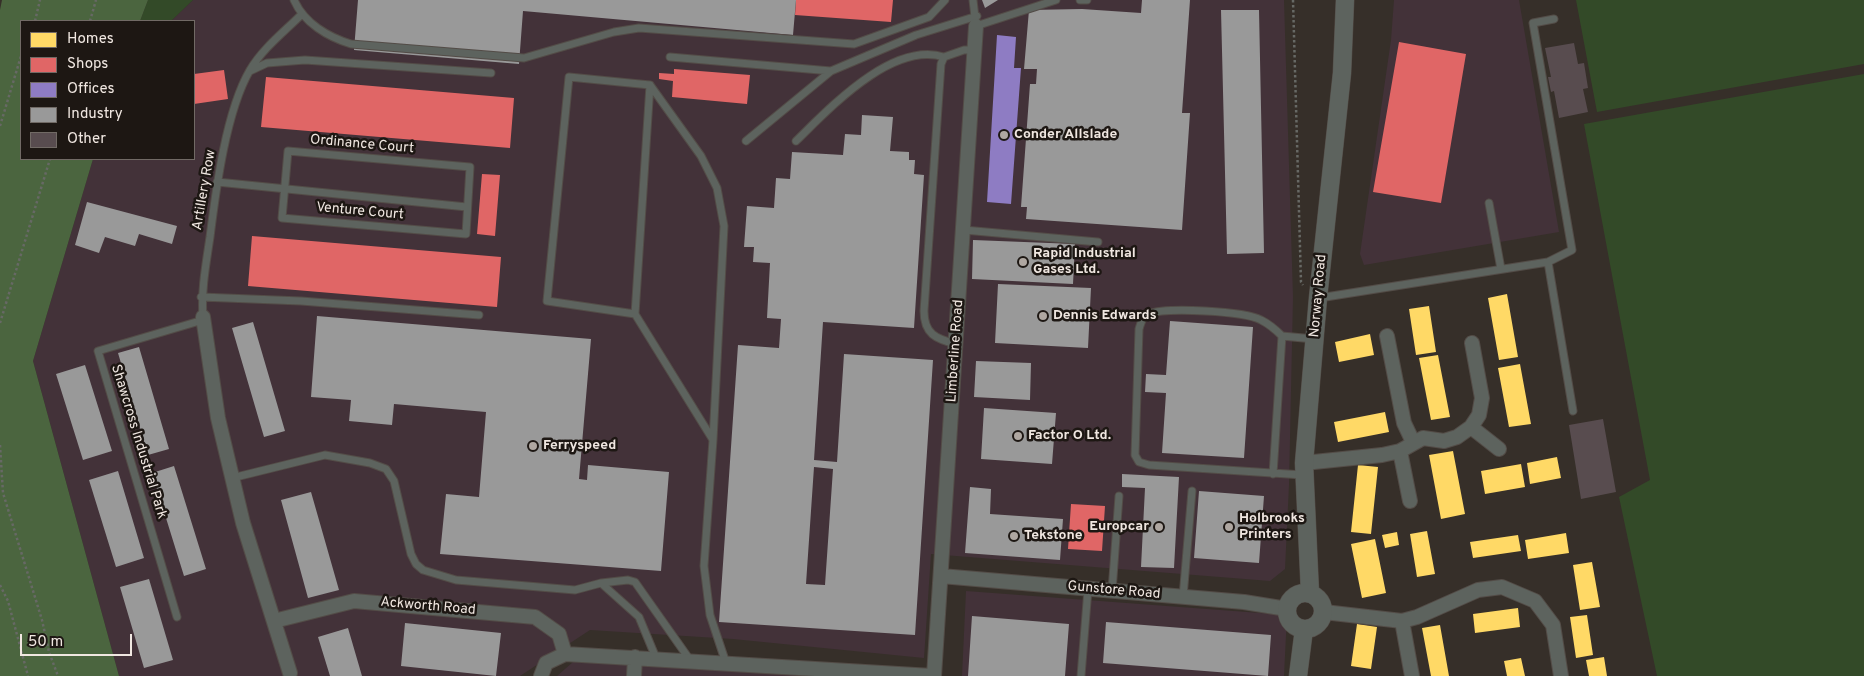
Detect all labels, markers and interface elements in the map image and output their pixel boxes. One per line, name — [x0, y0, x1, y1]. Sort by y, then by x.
legend — [20, 20, 195, 160]
text: Homes — [67, 30, 114, 49]
text: Shops — [67, 55, 108, 74]
text: Offices — [67, 80, 114, 99]
text: Industry — [67, 105, 123, 124]
place label: Conder Allslade — [1014, 127, 1117, 143]
marker: Conder Allslade — [998, 129, 1010, 141]
text: Other — [67, 130, 106, 149]
street label: Ordinance Court — [309, 132, 415, 158]
street label: Artillery Row — [190, 148, 220, 232]
street label: Venture Court — [316, 200, 404, 224]
place label: Rapid Industrial Gases Ltd. — [1033, 246, 1136, 278]
street label: Norway Road — [1307, 254, 1331, 338]
marker: Rapid Industrial Gases Ltd. — [1017, 256, 1029, 268]
street label: Limberline Road — [944, 299, 968, 403]
place label: Dennis Edwards — [1053, 308, 1157, 324]
marker: Dennis Edwards — [1037, 310, 1049, 322]
street label: Shawcross Industrial Park — [106, 363, 170, 521]
place label: Factor O Ltd. — [1028, 428, 1111, 444]
marker: Factor O Ltd. — [1012, 430, 1024, 442]
place label: Ferryspeed — [543, 438, 616, 454]
marker: Ferryspeed — [527, 440, 539, 452]
place label: Holbrooks Printers — [1239, 511, 1305, 544]
place label: Europcar — [1089, 519, 1149, 535]
marker: Europcar — [1153, 521, 1165, 533]
marker: Holbrooks Printers — [1223, 521, 1235, 533]
place label: Tekstone — [1024, 528, 1083, 544]
marker: Tekstone — [1008, 530, 1020, 542]
street label: Gunstore Road — [1067, 579, 1161, 603]
street label: Ackworth Road — [380, 594, 476, 620]
scale bar — [22, 624, 135, 656]
text: 50 m — [28, 633, 63, 652]

